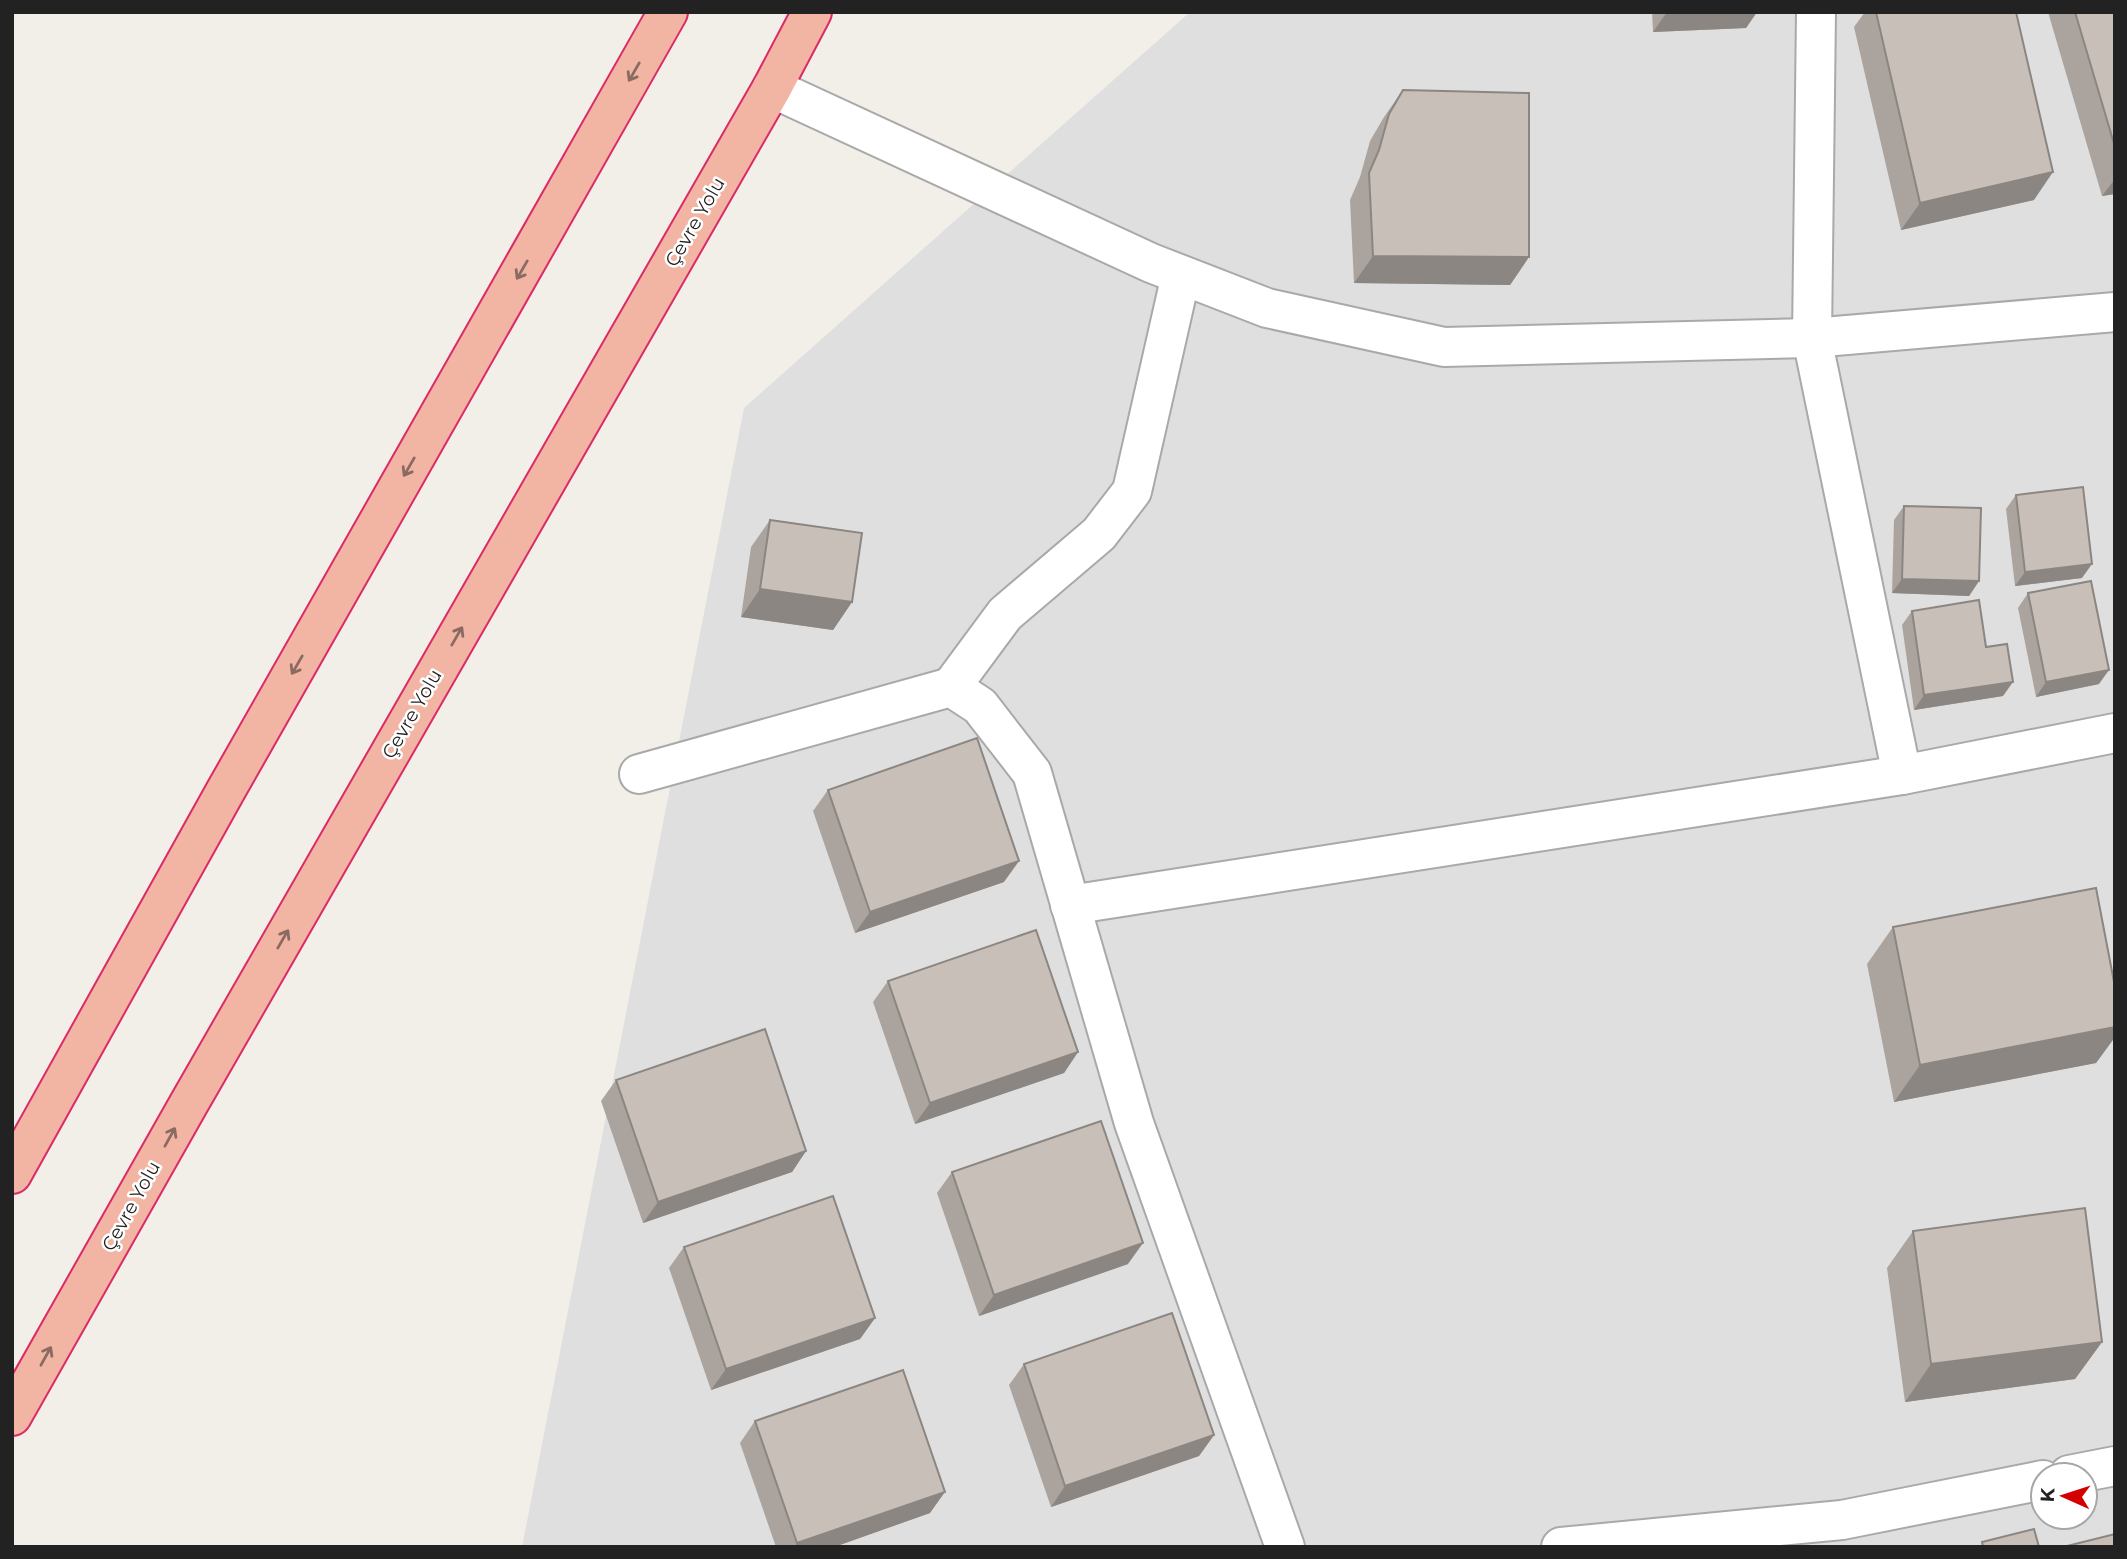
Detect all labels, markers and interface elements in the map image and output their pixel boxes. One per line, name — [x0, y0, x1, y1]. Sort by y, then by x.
one-way arrow — [627, 61, 641, 81]
street label: Çevre Yolu — [660, 173, 730, 271]
one-way arrow — [515, 259, 529, 279]
one-way arrow — [402, 457, 416, 477]
one-way arrow — [450, 626, 464, 646]
one-way arrow — [290, 655, 304, 675]
street label: Çevre Yolu — [377, 665, 447, 763]
one-way arrow — [276, 930, 290, 950]
one-way arrow — [163, 1127, 177, 1147]
street label: Çevre Yolu — [97, 1157, 165, 1255]
one-way arrow — [40, 1346, 53, 1367]
north arrow — [2029, 1461, 2099, 1531]
text: K — [2036, 1487, 2059, 1503]

